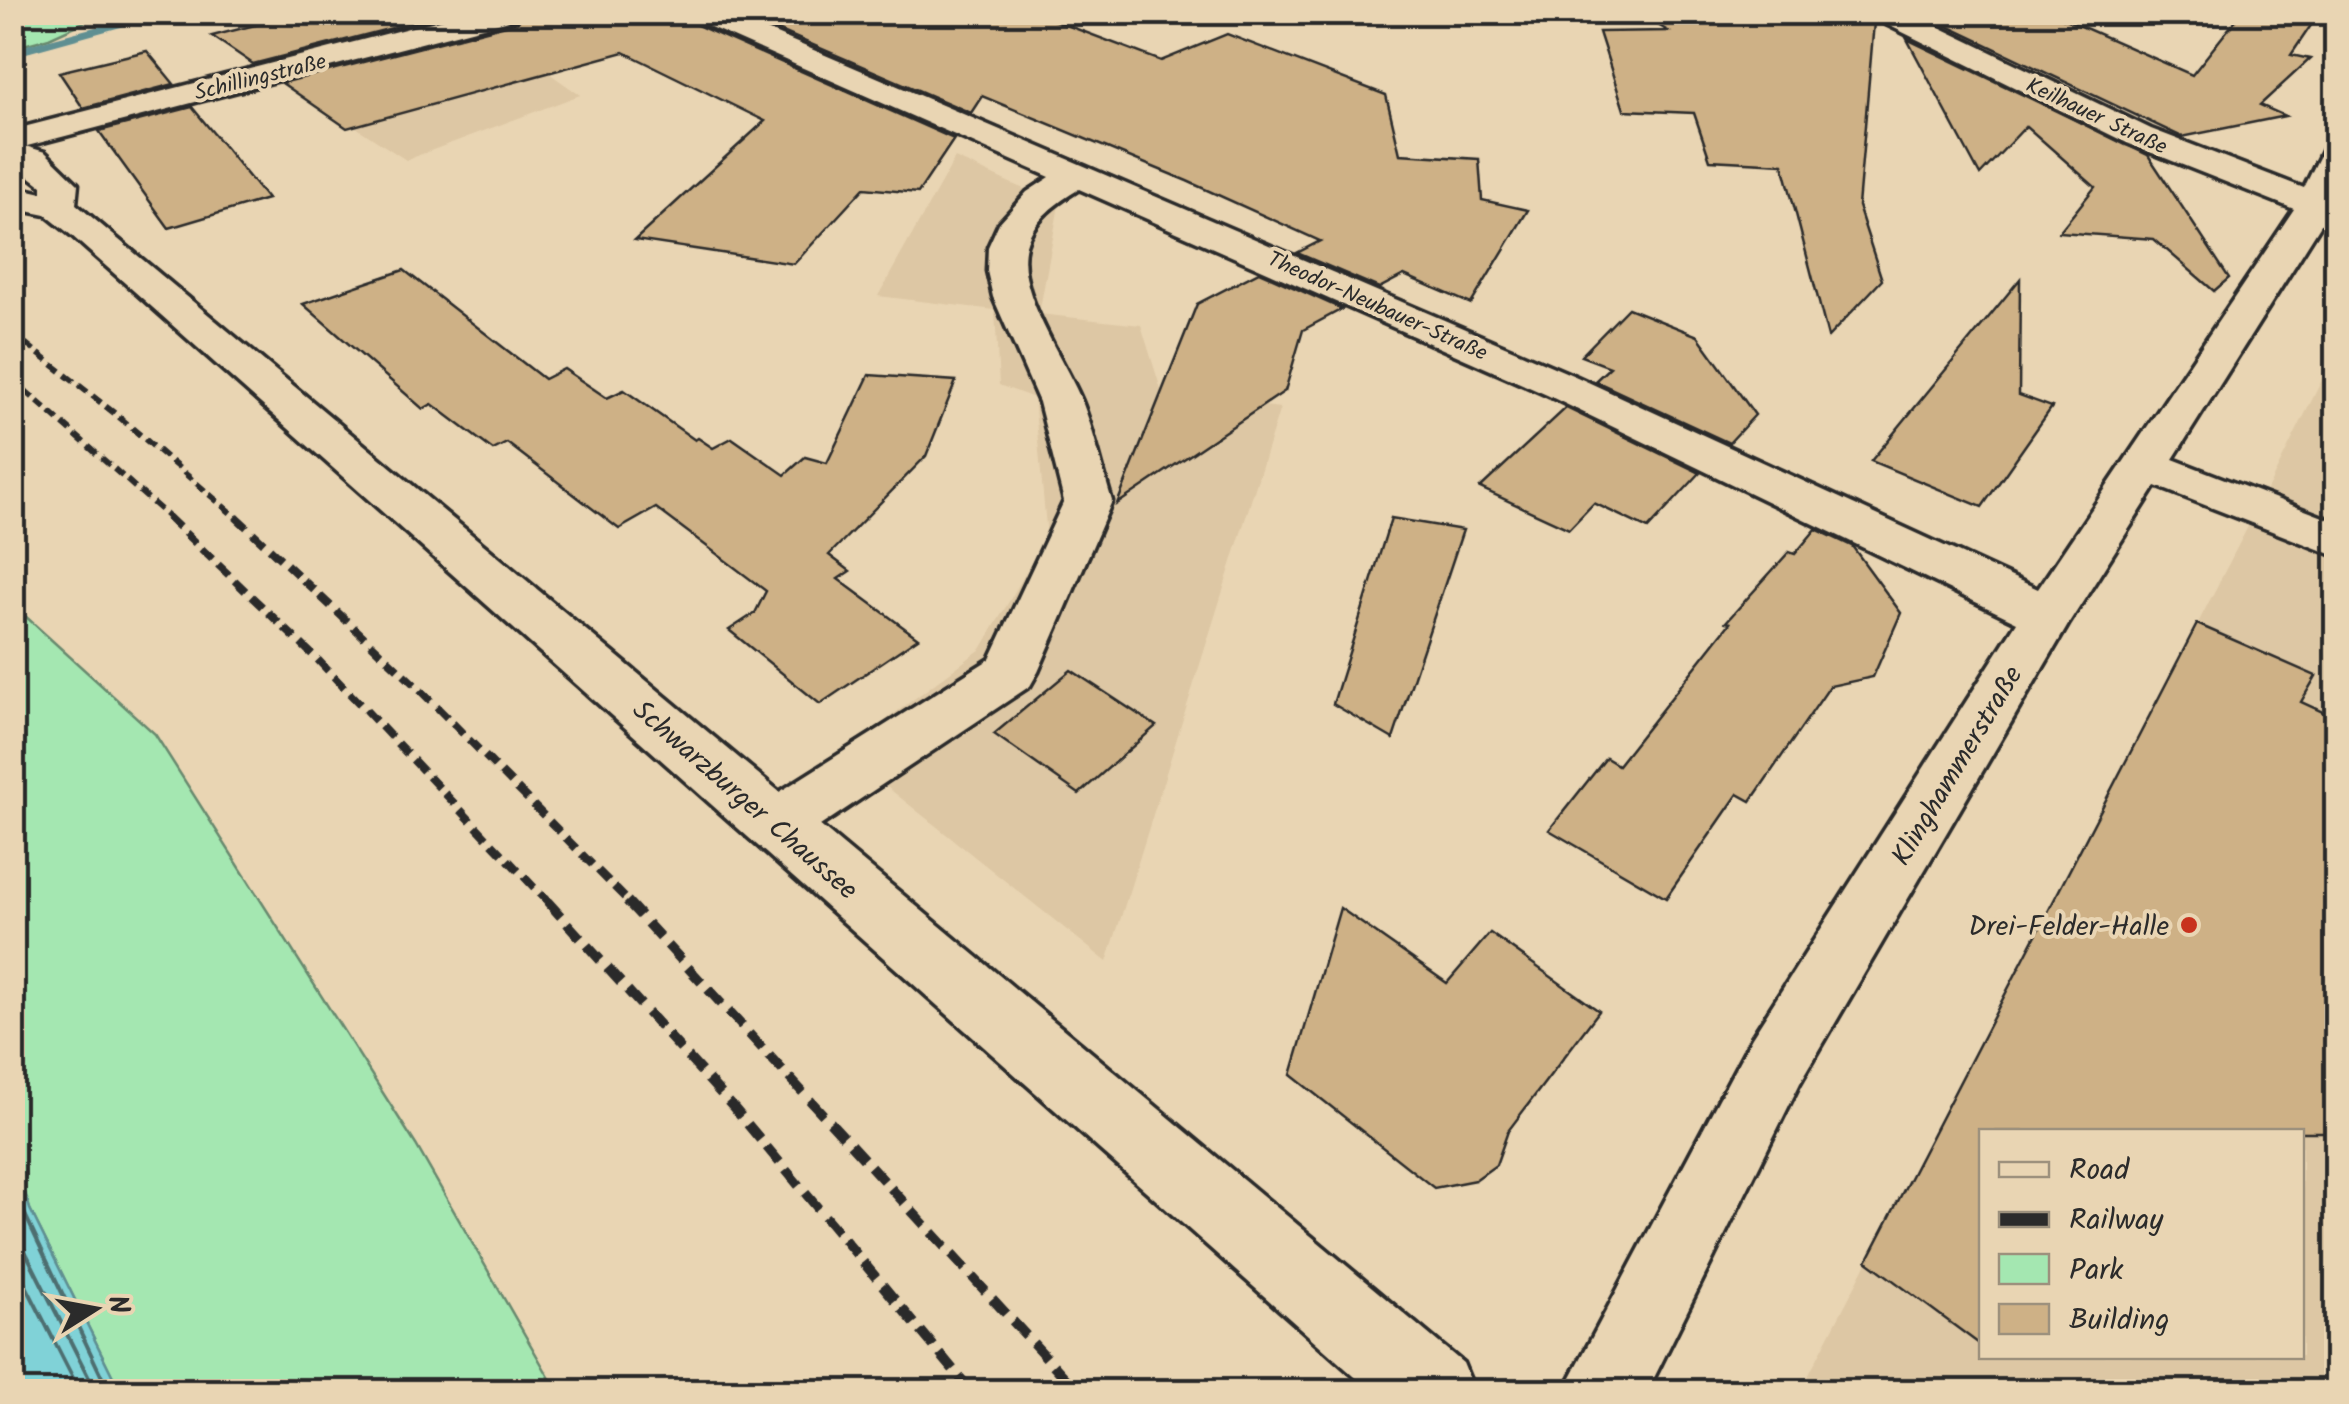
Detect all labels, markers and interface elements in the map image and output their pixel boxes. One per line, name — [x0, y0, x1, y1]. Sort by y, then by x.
street label: Schillingstraße — [191, 45, 330, 112]
street label: Keilhauer Straße — [2019, 69, 2173, 165]
street label: Theodor-Neubauer-Straße — [1261, 243, 1493, 372]
street label: Klinghammerstraße — [1880, 657, 2036, 875]
street label: Schwarzburger Chaussee — [621, 690, 868, 912]
place label: Drei-Felder-Halle — [1969, 905, 2169, 950]
marker: Drei-Felder-Halle — [2178, 914, 2200, 936]
legend — [1979, 1129, 2304, 1359]
text: Road — [2069, 1147, 2130, 1195]
text: Railway — [2069, 1197, 2164, 1245]
text: Park — [2069, 1247, 2124, 1295]
north arrow — [45, 1259, 145, 1359]
text: N — [93, 1292, 141, 1318]
text: Building — [2069, 1297, 2169, 1345]

